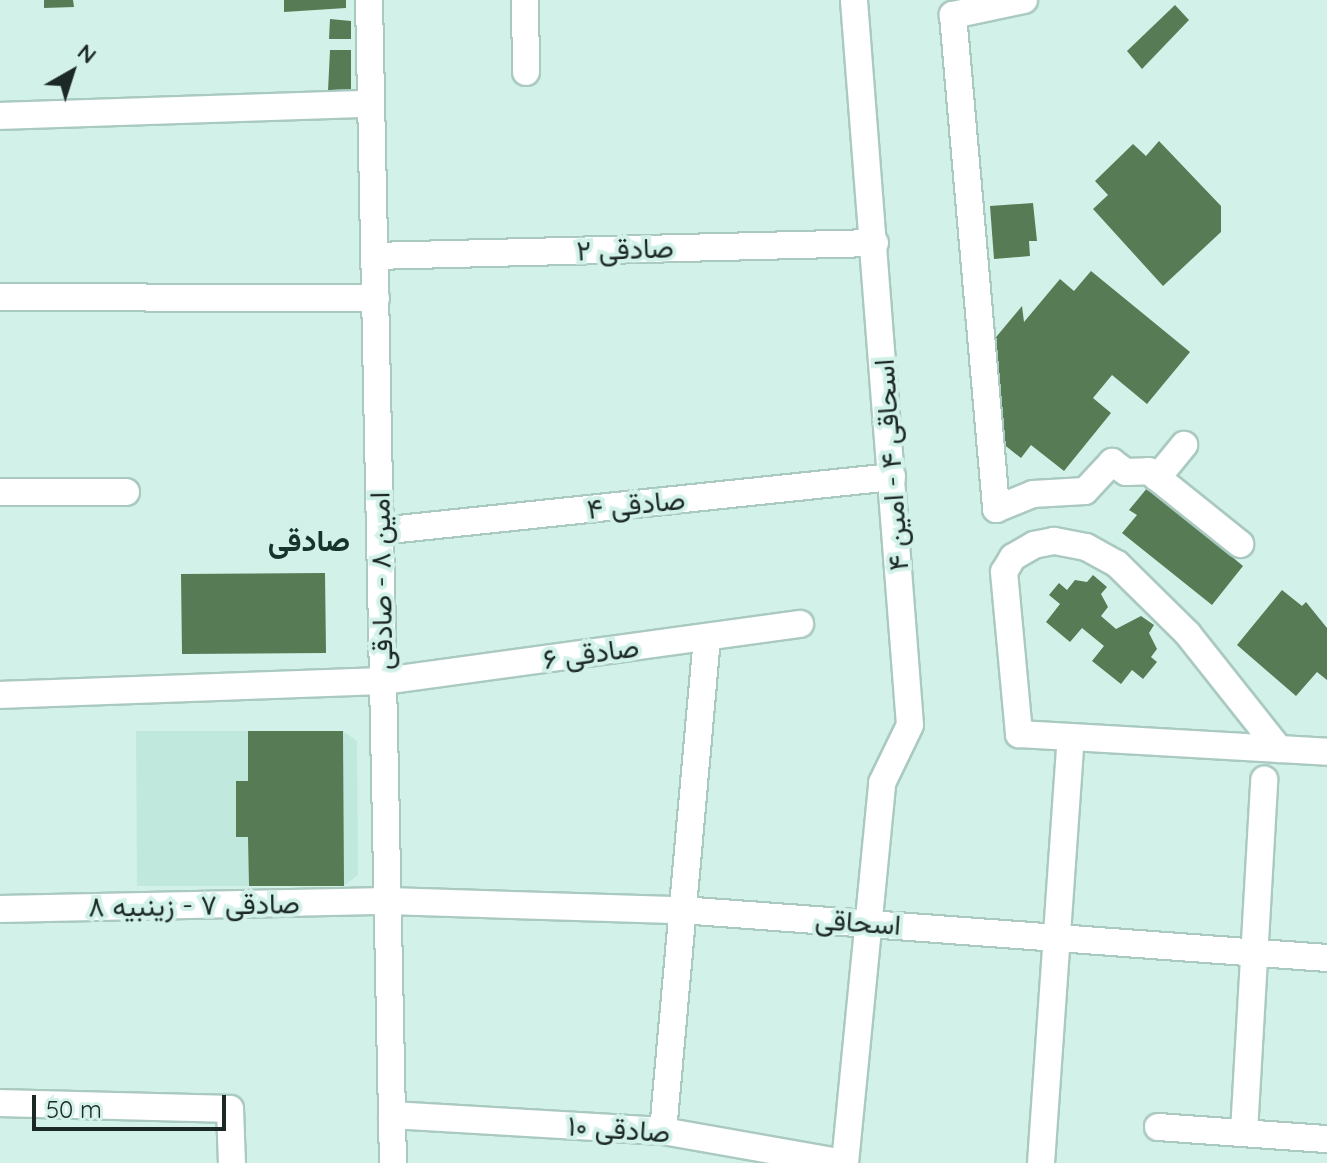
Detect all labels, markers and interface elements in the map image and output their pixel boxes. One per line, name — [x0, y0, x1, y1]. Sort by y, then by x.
north arrow — [32, 32, 112, 112]
text: N — [72, 37, 102, 69]
street label: صادقی ۲ — [576, 231, 674, 267]
street label: اسحاقی ۴ - امین ۴ — [867, 358, 915, 572]
street label: صادقی ۴ — [585, 482, 687, 526]
street label: امین ۸ - صادقی — [363, 492, 399, 670]
district label: صادقی — [268, 522, 350, 558]
street label: صادقی ۶ — [541, 630, 641, 676]
street label: صادقی ۷ - زینبیه ۸ — [88, 886, 300, 924]
street label: اسحاقی — [814, 902, 902, 942]
scale bar — [36, 1079, 230, 1129]
text: 50 m — [46, 1094, 102, 1124]
street label: صادقی ۱۰ — [567, 1109, 671, 1149]

